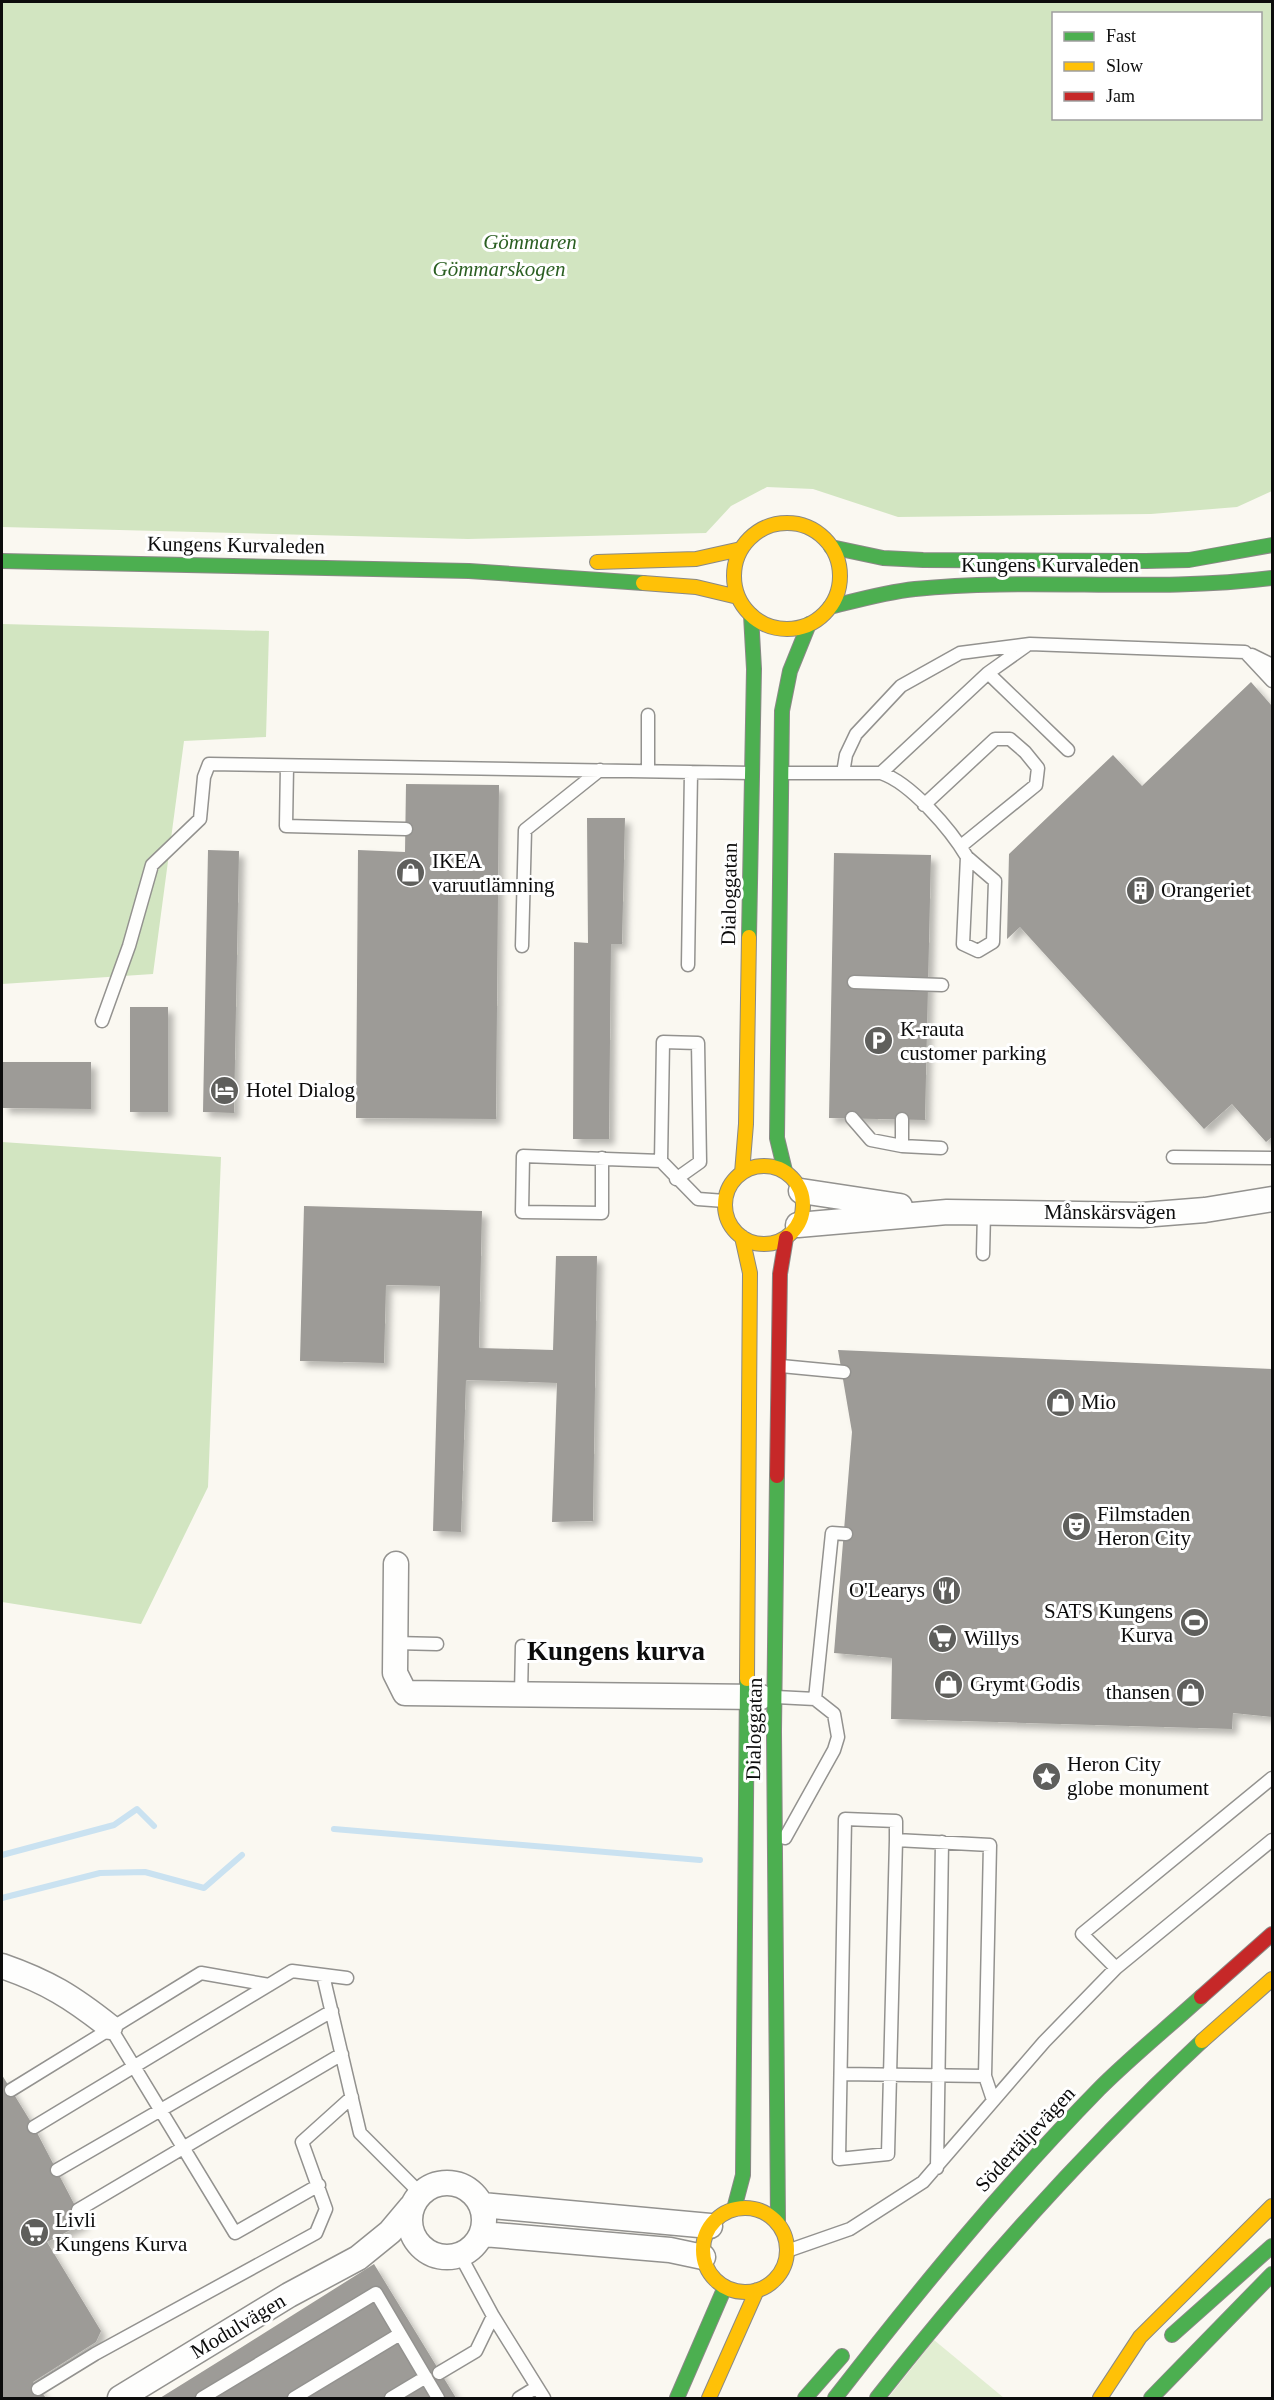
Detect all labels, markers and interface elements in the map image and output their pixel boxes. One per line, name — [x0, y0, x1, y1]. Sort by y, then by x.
legend — [1052, 12, 1262, 120]
text: Fast — [1106, 26, 1136, 46]
text: Slow — [1106, 56, 1143, 76]
text: Jam — [1106, 86, 1135, 106]
park label: Gömmaren — [483, 230, 577, 254]
park label: Gömmarskogen — [433, 257, 565, 281]
street label: Kungens Kurvaleden — [147, 531, 326, 559]
street label: Kungens Kurvaleden — [961, 553, 1139, 577]
street label: Dialoggatan — [716, 842, 742, 946]
place label: IKEA varuutlämning — [432, 849, 555, 897]
shop icon: IKEA varuutlämning — [395, 857, 427, 889]
building icon: Orangeriet — [1124, 874, 1156, 906]
place label: Orangeriet — [1161, 878, 1251, 902]
place label: K-rauta customer parking — [900, 1017, 1047, 1065]
parking icon: K-rauta customer parking — [863, 1025, 895, 1057]
hotel icon: Hotel Dialog — [209, 1074, 241, 1106]
place label: Hotel Dialog — [246, 1078, 356, 1102]
street label: Månskärsvägen — [1044, 1200, 1176, 1224]
shop icon: Mio — [1044, 1386, 1076, 1418]
place label: Mio — [1081, 1390, 1116, 1414]
place label: Filmstaden Heron City — [1097, 1502, 1191, 1550]
theatre icon: Filmstaden Heron City — [1060, 1510, 1092, 1542]
restaurant icon: O'Learys — [930, 1574, 962, 1606]
place label: O'Learys — [849, 1578, 925, 1602]
place label: SATS Kungens Kurva — [1044, 1599, 1174, 1647]
sports icon: SATS Kungens Kurva — [1178, 1607, 1210, 1639]
supermarket icon: Willys — [927, 1622, 959, 1654]
place label: Willys — [964, 1626, 1019, 1650]
district label: Kungens kurva — [527, 1636, 705, 1666]
shop icon: Grymt Godis — [933, 1668, 965, 1700]
place label: Grymt Godis — [970, 1672, 1080, 1696]
shop icon: thansen — [1175, 1676, 1207, 1708]
street label: Dialoggatan — [741, 1677, 767, 1781]
place label: thansen — [1106, 1680, 1170, 1704]
place label: Heron City globe monument — [1067, 1752, 1209, 1800]
place icon: Heron City globe monument — [1030, 1760, 1062, 1792]
street label: Södertäljevägen — [970, 2081, 1080, 2197]
place label: Livli Kungens Kurva — [55, 2208, 188, 2256]
supermarket icon: Livli Kungens Kurva — [18, 2216, 50, 2248]
street label: Modulvägen — [186, 2288, 290, 2364]

